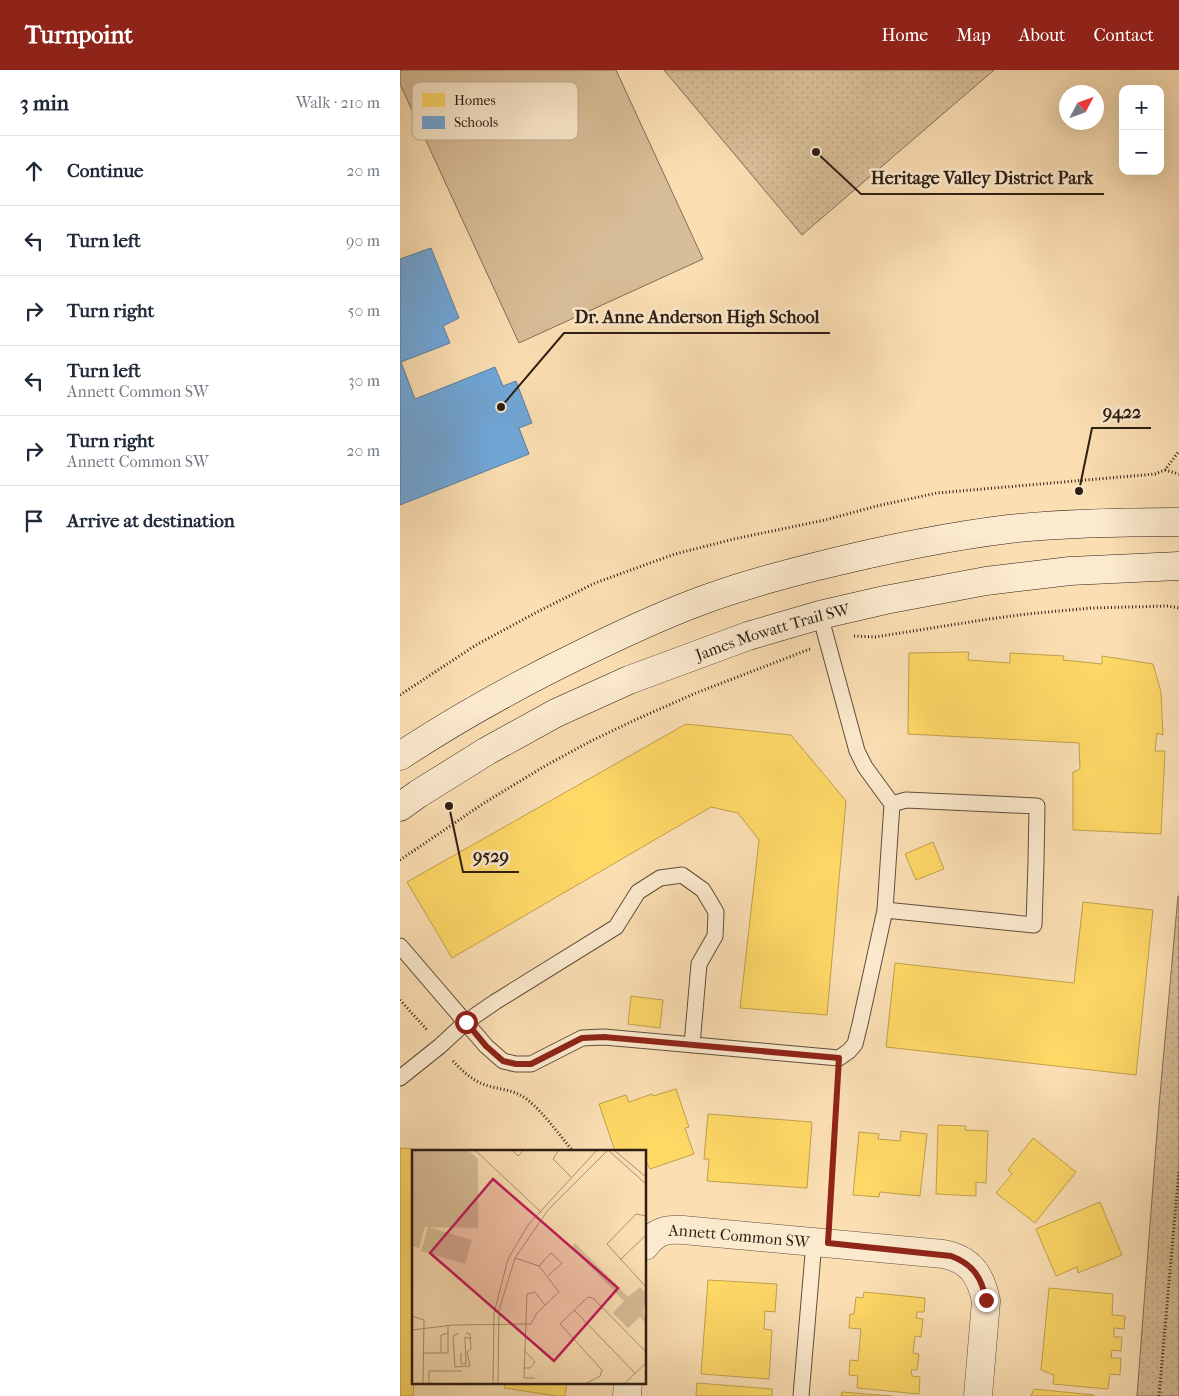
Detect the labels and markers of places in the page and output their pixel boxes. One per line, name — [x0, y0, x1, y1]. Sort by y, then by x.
callout: Heritage Valley District Park — [861, 161, 1104, 194]
callout: Dr. Anne Anderson High School — [564, 300, 830, 333]
callout: 9422 — [1092, 395, 1151, 428]
callout: 9529 — [463, 839, 519, 872]

